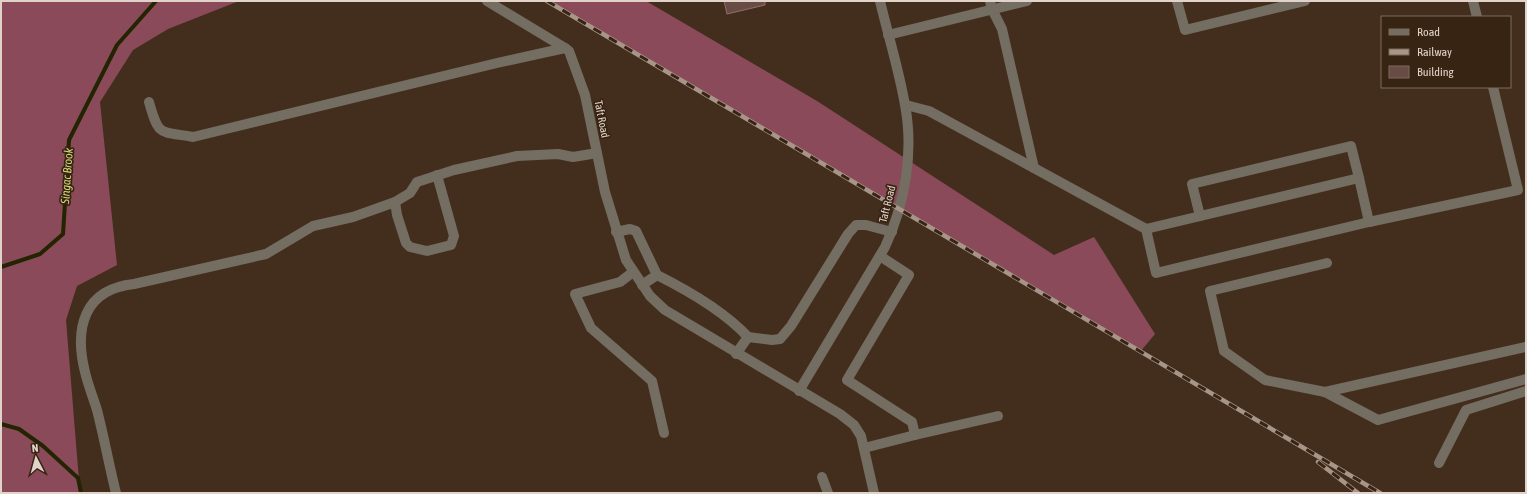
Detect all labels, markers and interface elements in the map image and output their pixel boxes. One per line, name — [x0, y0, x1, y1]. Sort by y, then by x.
legend — [1381, 16, 1511, 88]
text: Road — [1417, 25, 1440, 39]
text: Railway — [1417, 45, 1452, 59]
text: Building — [1417, 65, 1455, 79]
street label: Taft Road — [592, 99, 612, 139]
water label: Singac Brook — [58, 147, 76, 205]
street label: Taft Road — [877, 184, 897, 224]
north arrow — [16, 438, 56, 478]
text: N — [31, 442, 39, 454]

